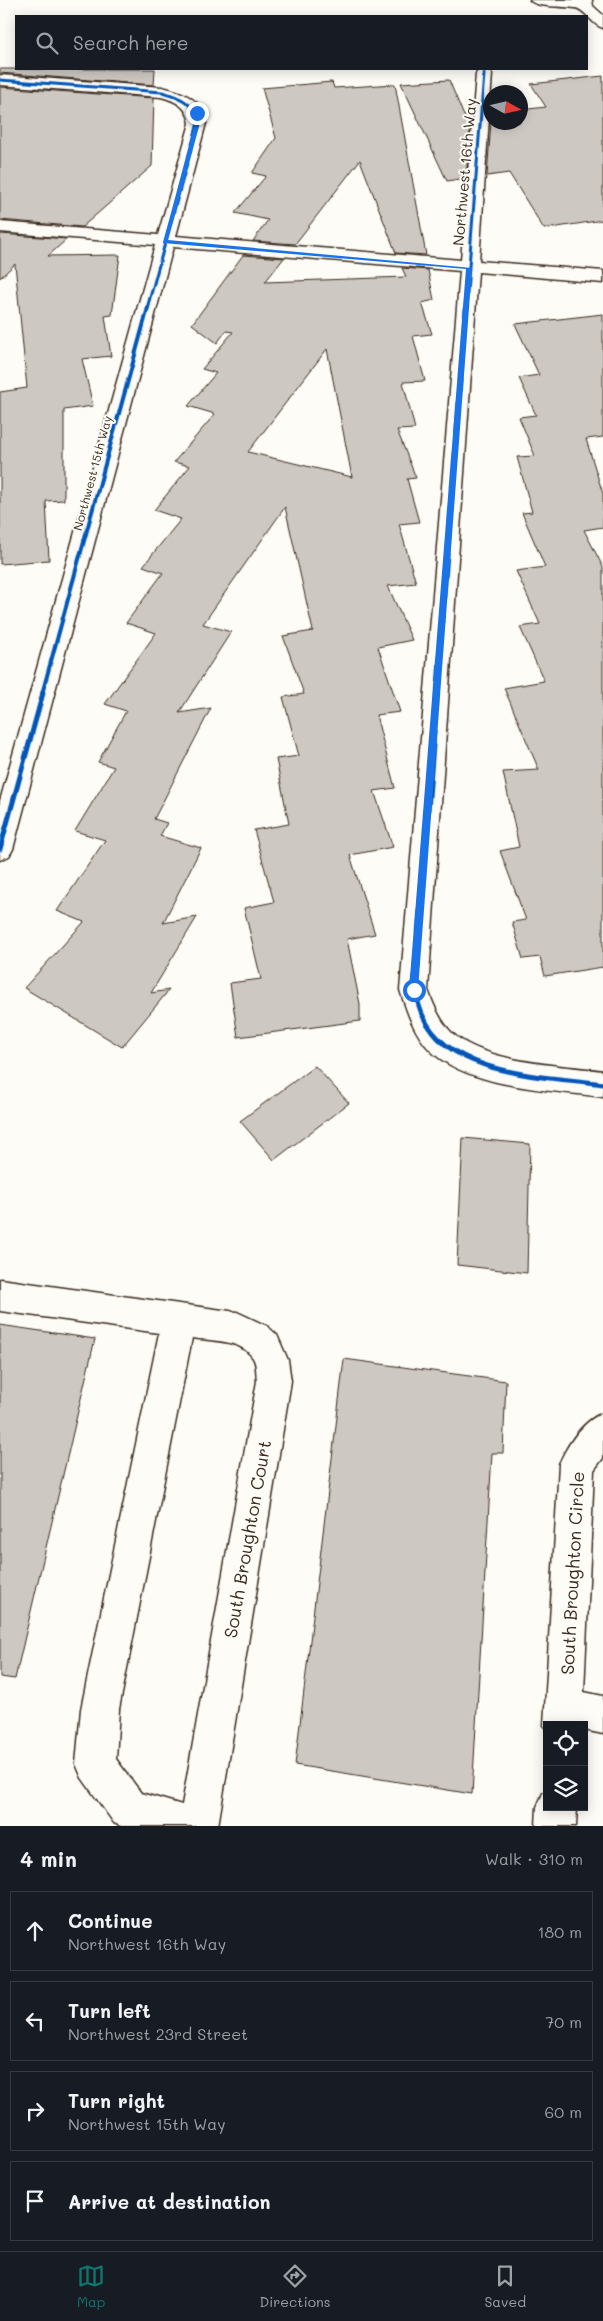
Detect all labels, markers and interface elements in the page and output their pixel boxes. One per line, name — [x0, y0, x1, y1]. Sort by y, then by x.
search box — [15, 15, 588, 70]
icon: search — [33, 29, 61, 57]
text: Search here — [73, 30, 189, 55]
north arrow — [483, 85, 528, 130]
street label: Northwest 16th Way — [448, 97, 480, 247]
route end — [186, 102, 209, 125]
street label: Northwest 15th Way — [69, 414, 115, 532]
route start — [403, 979, 426, 1002]
street label: South Broughton Court — [218, 1438, 276, 1640]
street label: South Broughton Circle — [555, 1471, 589, 1675]
map controls — [543, 1721, 588, 1811]
button: locate — [543, 1721, 588, 1766]
button: layers — [543, 1766, 588, 1811]
text: 4 min — [20, 1845, 77, 1872]
text: Walk · 310 m — [485, 1848, 583, 1869]
text: Continue — [68, 1908, 153, 1933]
icon: ahead — [21, 1917, 49, 1945]
text: 180 m — [537, 1921, 582, 1942]
text: Northwest 16th Way — [68, 1933, 226, 1954]
text: Turn left — [68, 1998, 151, 2023]
icon: left — [21, 2007, 49, 2035]
text: 70 m — [545, 2011, 582, 2032]
text: Northwest 23rd Street — [68, 2023, 248, 2044]
text: Turn right — [68, 2088, 165, 2113]
icon: right — [21, 2097, 49, 2125]
text: 60 m — [545, 2101, 582, 2122]
text: Northwest 15th Way — [68, 2113, 226, 2134]
icon: arrive — [21, 2187, 49, 2215]
text: Arrive at destination — [68, 2189, 271, 2214]
tab: Map — [77, 2262, 105, 2311]
tab: Directions — [259, 2262, 331, 2311]
tab: Saved — [484, 2262, 526, 2311]

